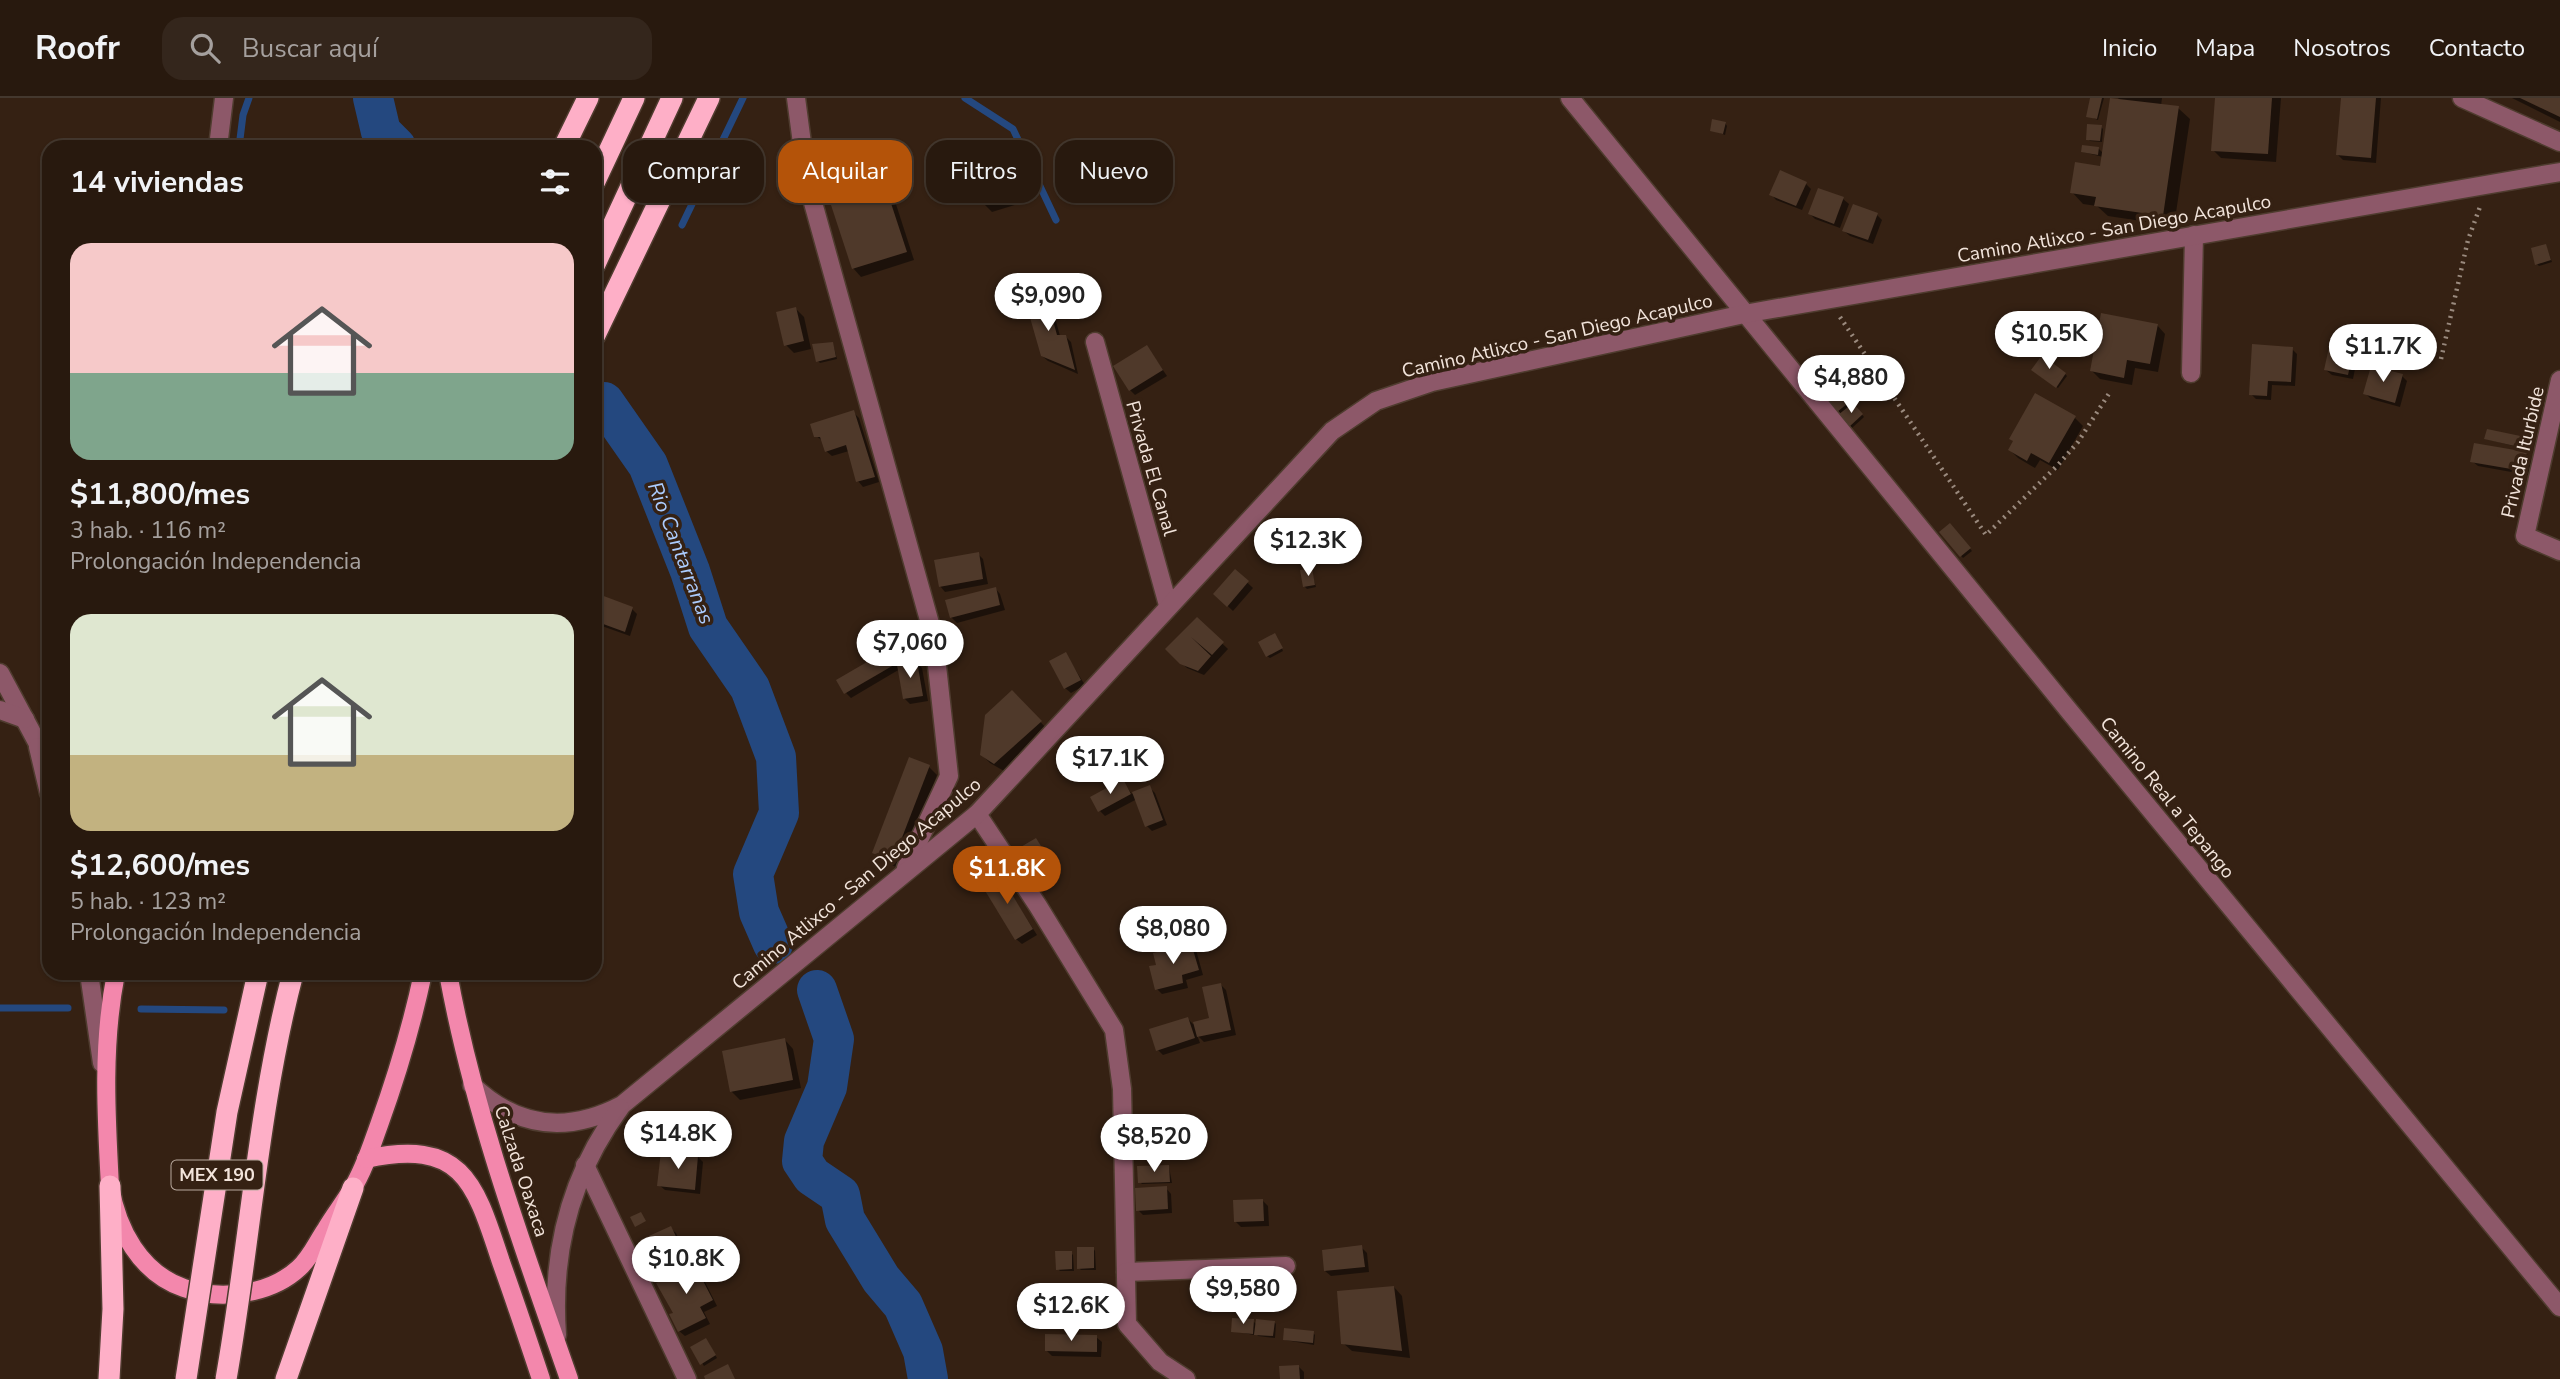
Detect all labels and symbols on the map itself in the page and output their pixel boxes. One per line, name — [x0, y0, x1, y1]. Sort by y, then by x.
street label: Camino Atlixco - San Diego Acapulco — [1955, 189, 2273, 269]
pin: $9,090 — [991, 274, 1105, 333]
street label: Camino Atlixco - San Diego Acapulco — [1399, 288, 1715, 384]
pin: $10.5K — [1992, 312, 2106, 371]
pin: $11.7K — [2326, 324, 2440, 384]
pin: $4,880 — [1794, 356, 1908, 415]
street label: Privada Iturbide — [2495, 384, 2551, 521]
street label: Privada El Canal — [1119, 398, 1183, 539]
water label: Rio Cantarranas — [641, 478, 721, 628]
pin: $12.3K — [1251, 518, 1365, 578]
pin: $7,060 — [853, 620, 967, 680]
street label: Camino Real a Tepango — [2094, 711, 2241, 884]
pin: $17.1K — [1053, 736, 1167, 796]
street label: Camino Atlixco - San Diego Acapulco — [726, 772, 987, 996]
pin: $11.8K — [950, 846, 1064, 906]
pin: $8,080 — [1116, 906, 1230, 966]
street label: Calzada Oaxaca — [488, 1102, 554, 1240]
pin: $14.8K — [621, 1112, 735, 1171]
pin: $8,520 — [1097, 1114, 1211, 1174]
road number: MEX 190 — [172, 1160, 262, 1190]
pin: $10.8K — [629, 1236, 743, 1296]
pin: $9,580 — [1186, 1266, 1300, 1326]
pin: $12.6K — [1014, 1284, 1128, 1343]

